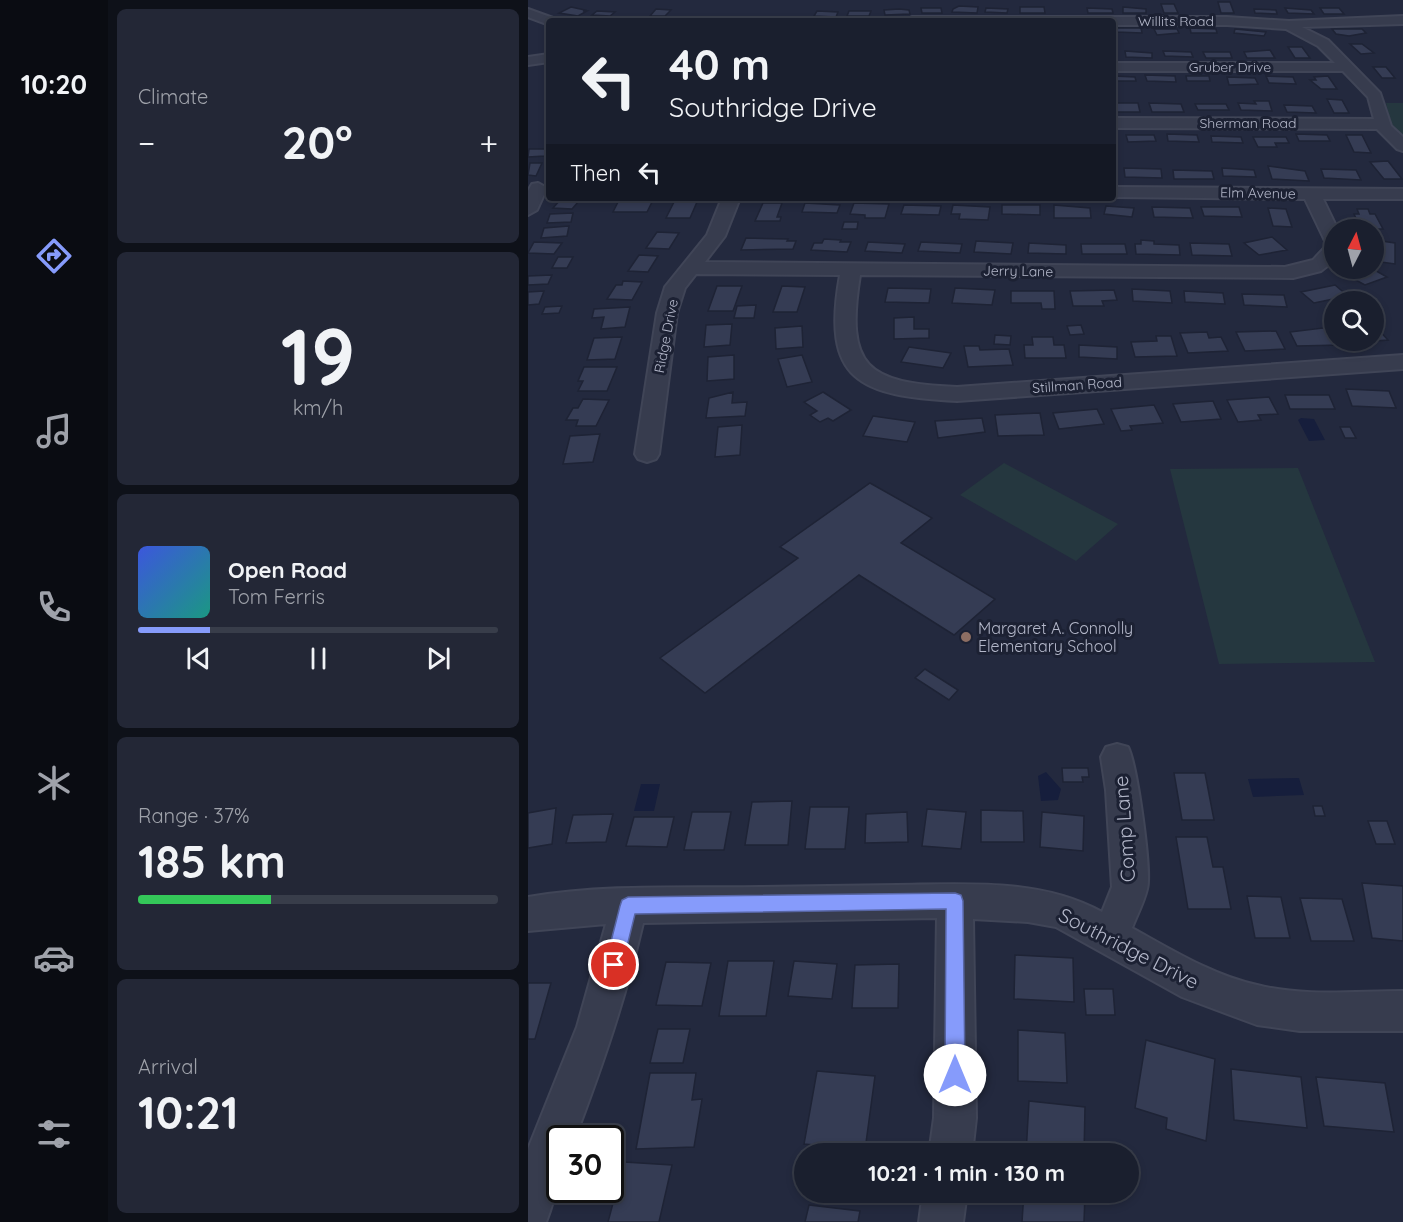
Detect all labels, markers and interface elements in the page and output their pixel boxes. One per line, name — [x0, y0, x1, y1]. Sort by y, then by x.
street label: Willits Road — [1138, 12, 1214, 30]
text: 40 m — [669, 38, 770, 91]
icon: left — [570, 42, 648, 120]
street label: Gruber Drive — [1189, 58, 1271, 76]
text: 10:20 — [21, 67, 87, 101]
text: Climate — [138, 84, 208, 109]
text: Southridge Drive — [669, 90, 877, 124]
text: 20° — [282, 114, 353, 170]
street label: Sherman Road — [1199, 114, 1297, 132]
text: − — [138, 122, 155, 163]
text: + — [479, 122, 498, 163]
icon: left — [633, 156, 666, 189]
text: Then — [570, 159, 621, 187]
street label: Elm Avenue — [1220, 183, 1296, 203]
north arrow — [1324, 219, 1384, 279]
map controls — [1324, 219, 1384, 351]
icon: directions — [33, 235, 75, 277]
street label: Jerry Lane — [983, 261, 1053, 281]
button: search — [1324, 291, 1384, 351]
street label: Ridge Drive — [650, 298, 682, 374]
text: 19 — [281, 307, 355, 405]
street label: Stillman Road — [1032, 373, 1122, 397]
text: km/h — [293, 395, 343, 420]
icon: music — [33, 410, 75, 452]
text: Open Road — [228, 556, 347, 584]
text: Tom Ferris — [228, 584, 325, 609]
icon: phone — [33, 586, 75, 628]
place label: Margaret A. Connolly Elementary School — [978, 618, 1133, 656]
marker: Margaret A. Connolly Elementary School — [959, 630, 973, 644]
icon: previous — [182, 642, 215, 675]
icon: pause — [302, 642, 335, 675]
icon: next — [422, 642, 455, 675]
icon: climate — [33, 762, 75, 804]
street label: Comp Lane — [1108, 775, 1140, 883]
text: Range · 37% — [138, 803, 250, 828]
text: 185 km — [138, 833, 286, 889]
street label: Southridge Drive — [1055, 902, 1203, 994]
icon: car — [33, 937, 75, 979]
pin — [588, 939, 639, 990]
icon: arrive — [597, 948, 630, 981]
position arrow — [923, 1043, 987, 1107]
text: Arrival — [138, 1054, 198, 1079]
text: 10:21 — [138, 1084, 239, 1140]
icon: filters — [33, 1113, 75, 1155]
speed limit sign: 30 — [546, 1125, 624, 1203]
text: 10:21 · 1 min · 130 m — [868, 1159, 1065, 1187]

